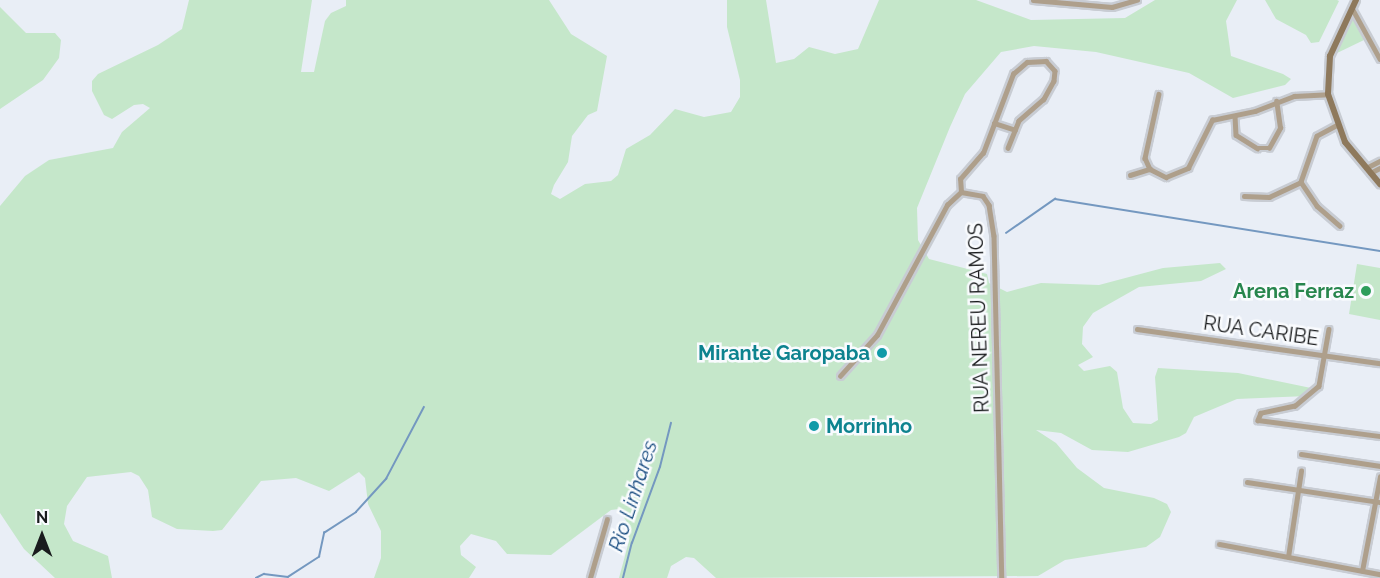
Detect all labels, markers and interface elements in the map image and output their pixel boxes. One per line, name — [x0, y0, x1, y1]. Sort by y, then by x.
street label: RUA NEREU RAMOS — [964, 222, 994, 414]
place label: Arena Ferraz — [1233, 279, 1354, 303]
marker: Arena Ferraz — [1359, 284, 1373, 298]
street label: RUA CARIBE — [1202, 311, 1320, 351]
place label: Mirante Garopaba — [698, 341, 870, 365]
marker: Mirante Garopaba — [875, 346, 889, 360]
place label: Morrinho — [826, 414, 912, 438]
marker: Morrinho — [807, 419, 821, 433]
water label: Rio Linhares — [603, 437, 663, 555]
north arrow — [12, 506, 72, 566]
text: N — [36, 508, 48, 527]

